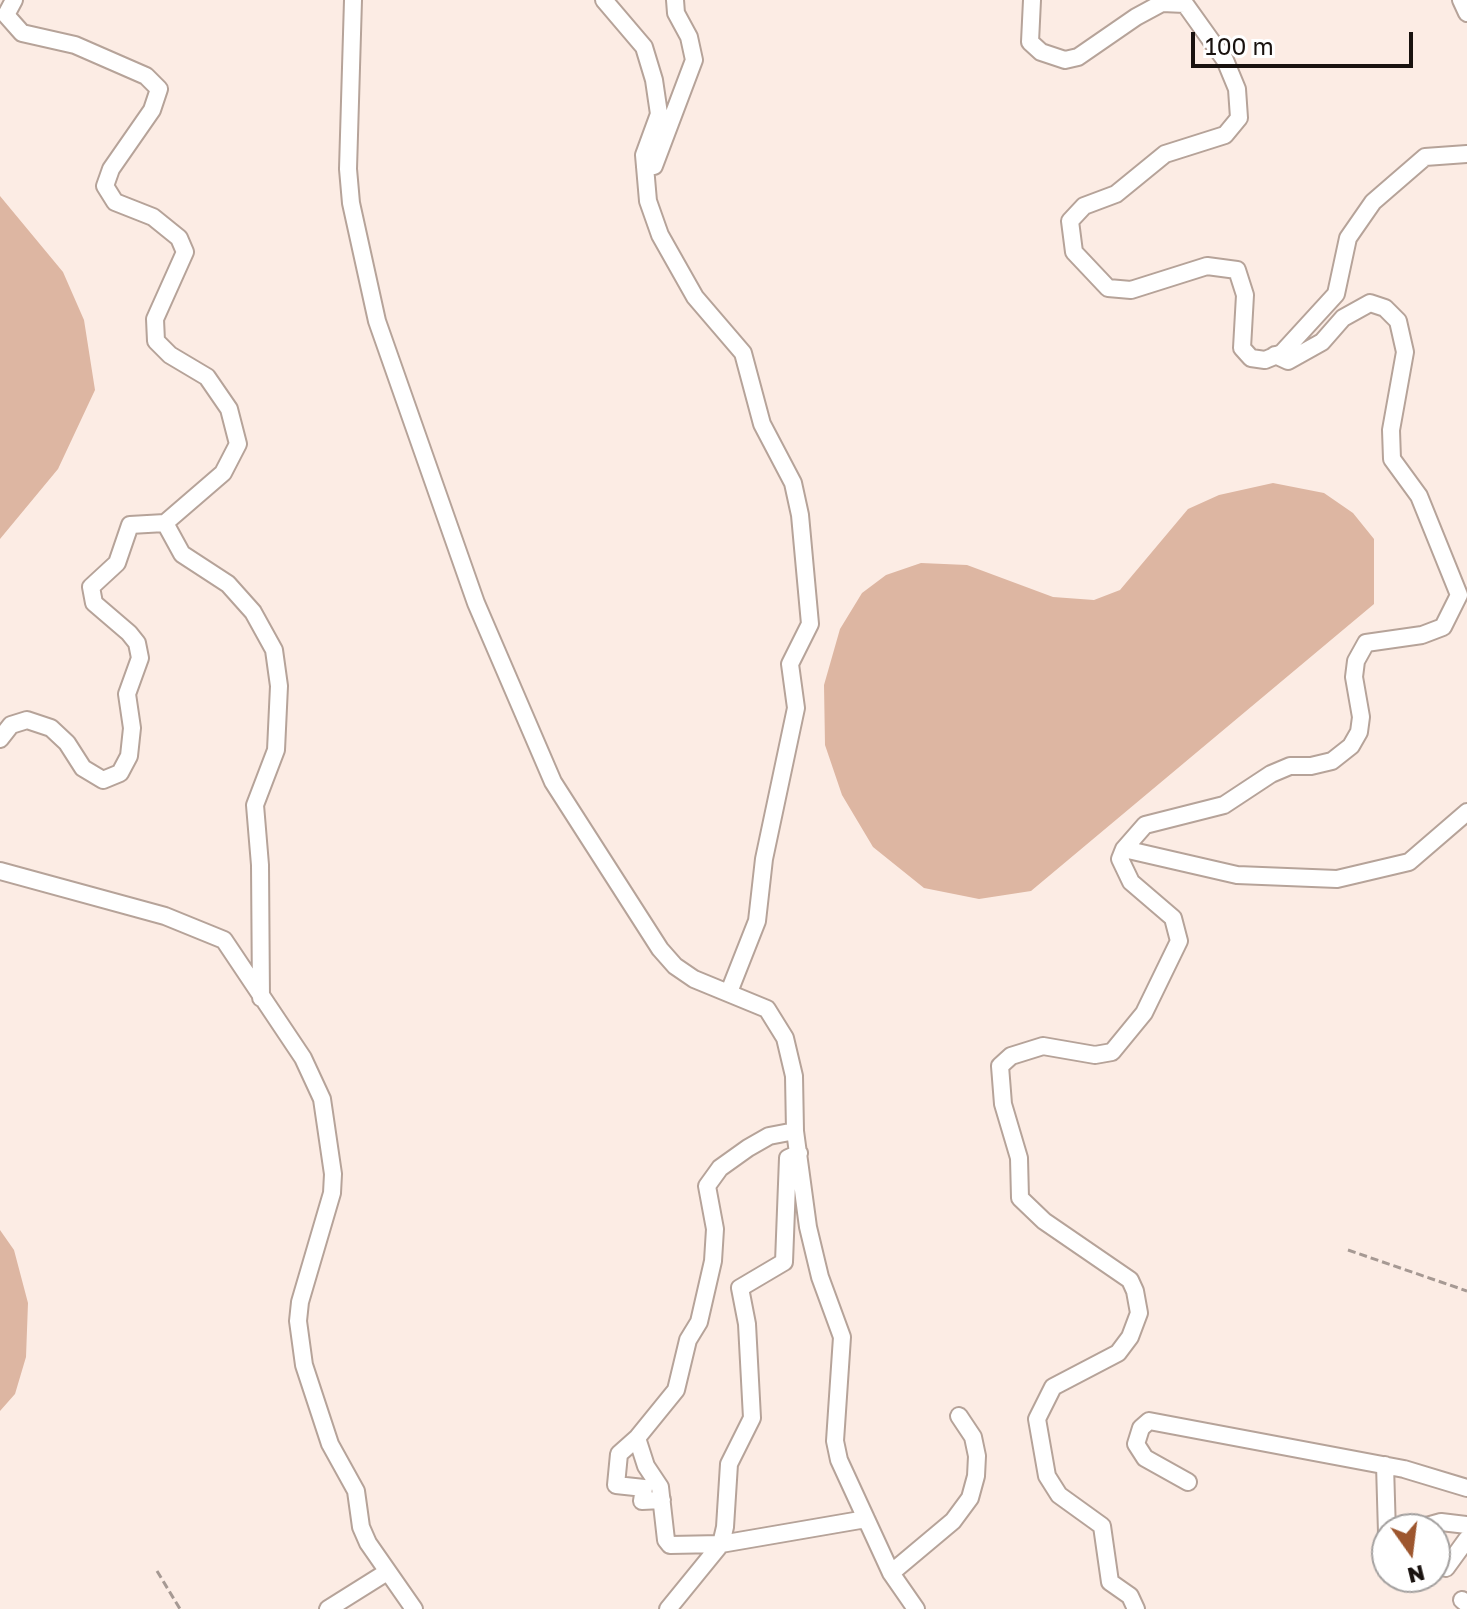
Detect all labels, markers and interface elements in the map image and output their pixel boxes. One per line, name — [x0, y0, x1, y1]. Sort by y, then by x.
scale bar — [1195, 16, 1417, 66]
text: 100 m — [1205, 31, 1274, 60]
north arrow — [1371, 1513, 1451, 1593]
text: N — [1405, 1560, 1428, 1590]

